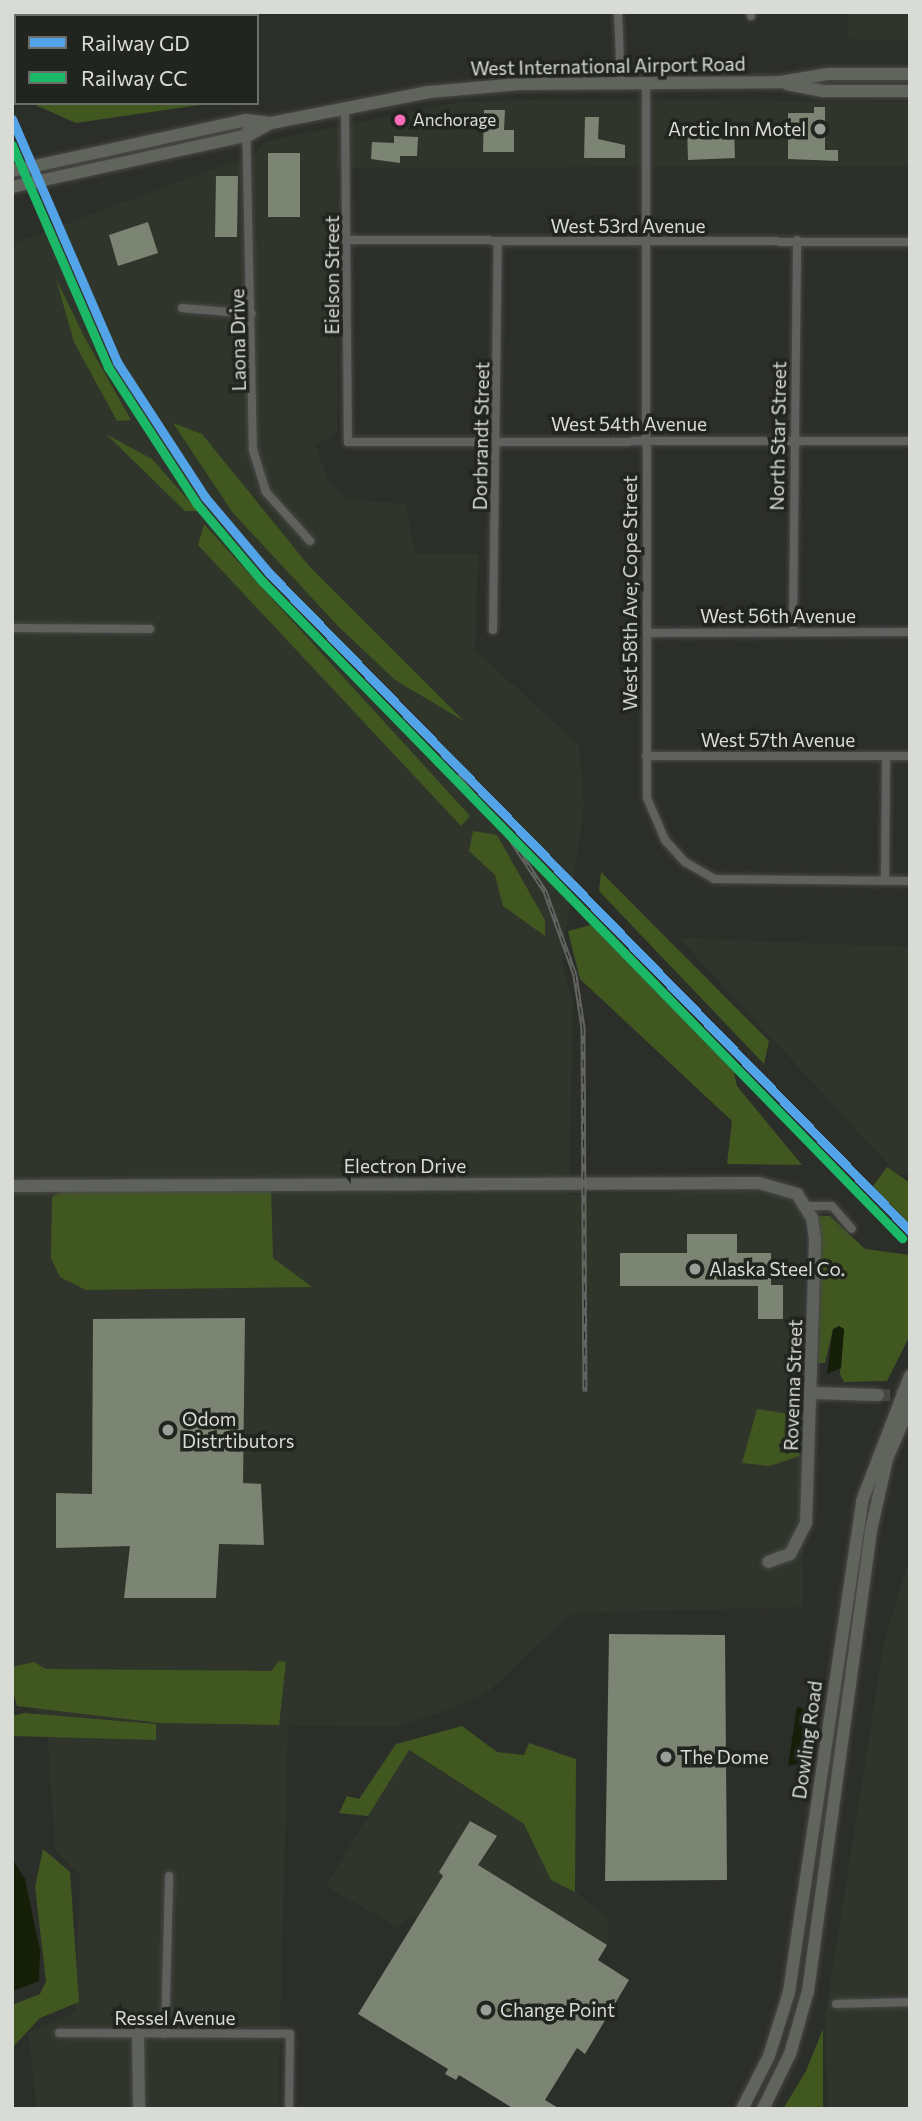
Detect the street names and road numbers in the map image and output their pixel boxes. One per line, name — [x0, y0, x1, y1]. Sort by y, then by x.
street label: West International Airport Road — [470, 52, 746, 80]
street label: Eielson Street — [321, 215, 343, 335]
street label: West 53rd Avenue — [550, 215, 706, 237]
street label: Laona Drive — [226, 289, 250, 391]
street label: North Star Street — [765, 361, 791, 511]
street label: Dorbrandt Street — [468, 362, 494, 510]
street label: West 54th Avenue — [551, 413, 707, 435]
street label: West 58th Ave; Cope Street — [619, 475, 641, 711]
street label: West 56th Avenue — [700, 605, 856, 627]
street label: West 57th Avenue — [701, 729, 855, 751]
street label: Electron Drive — [344, 1155, 466, 1177]
street label: Rovenna Street — [779, 1319, 807, 1451]
street label: Dowling Road — [787, 1679, 827, 1801]
street label: Ressel Avenue — [114, 2007, 236, 2029]

